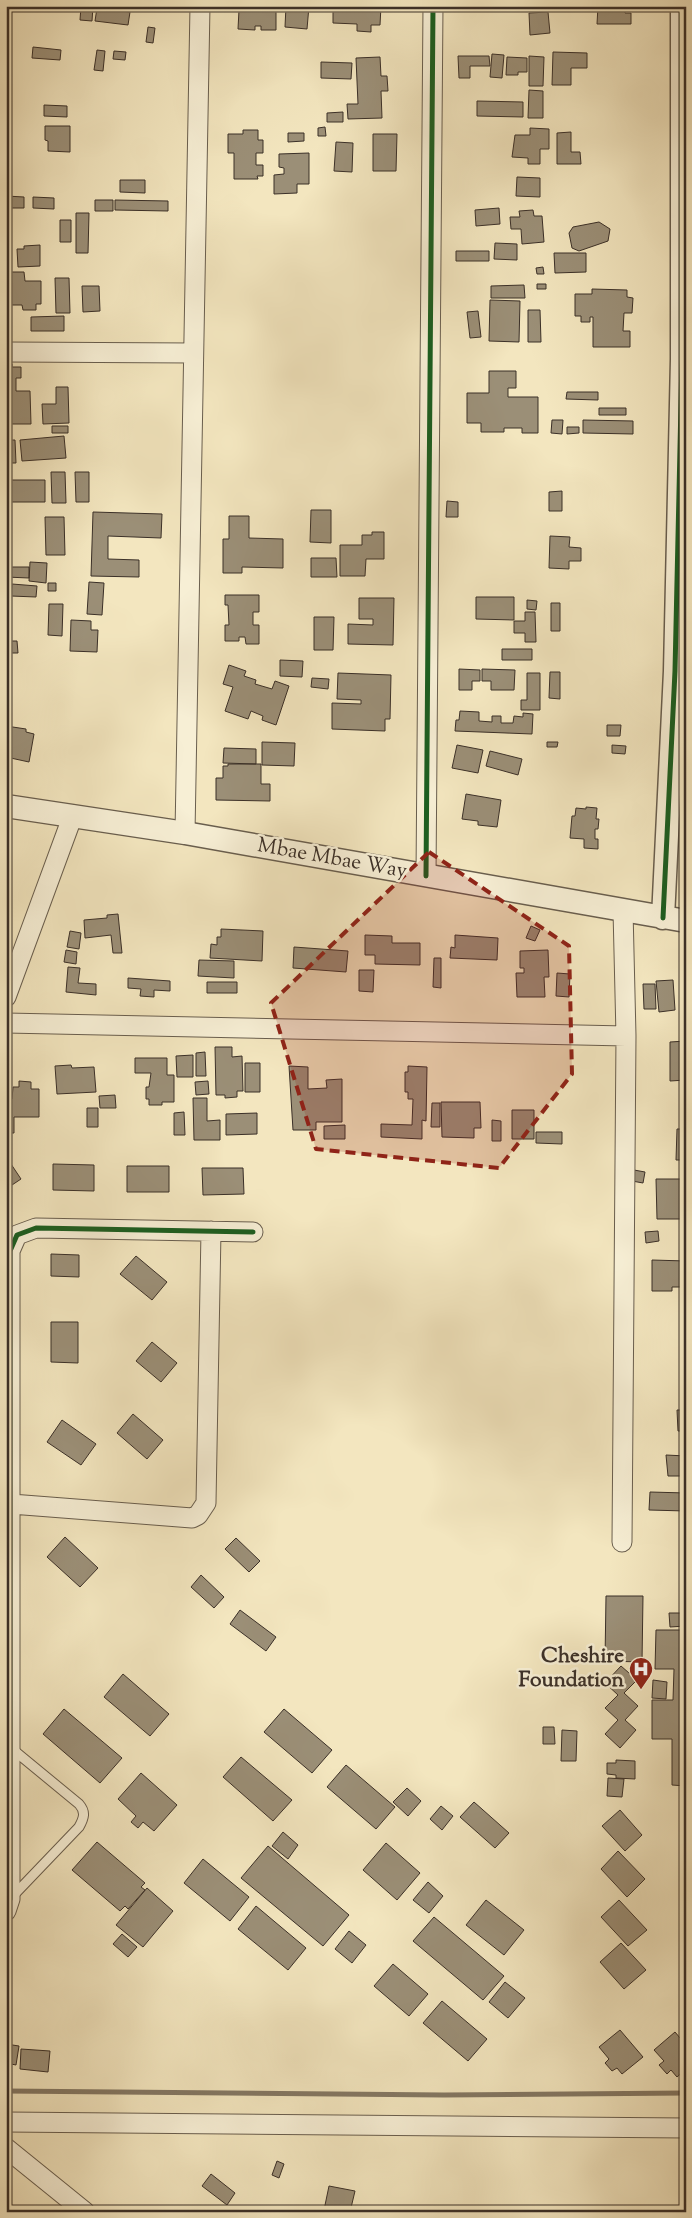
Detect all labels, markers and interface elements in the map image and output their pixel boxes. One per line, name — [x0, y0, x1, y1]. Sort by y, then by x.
street label: Mbae Mbae Way — [255, 831, 410, 887]
place label: Cheshire Foundation — [519, 1642, 625, 1696]
hospital icon: Cheshire Foundation — [628, 1656, 654, 1690]

